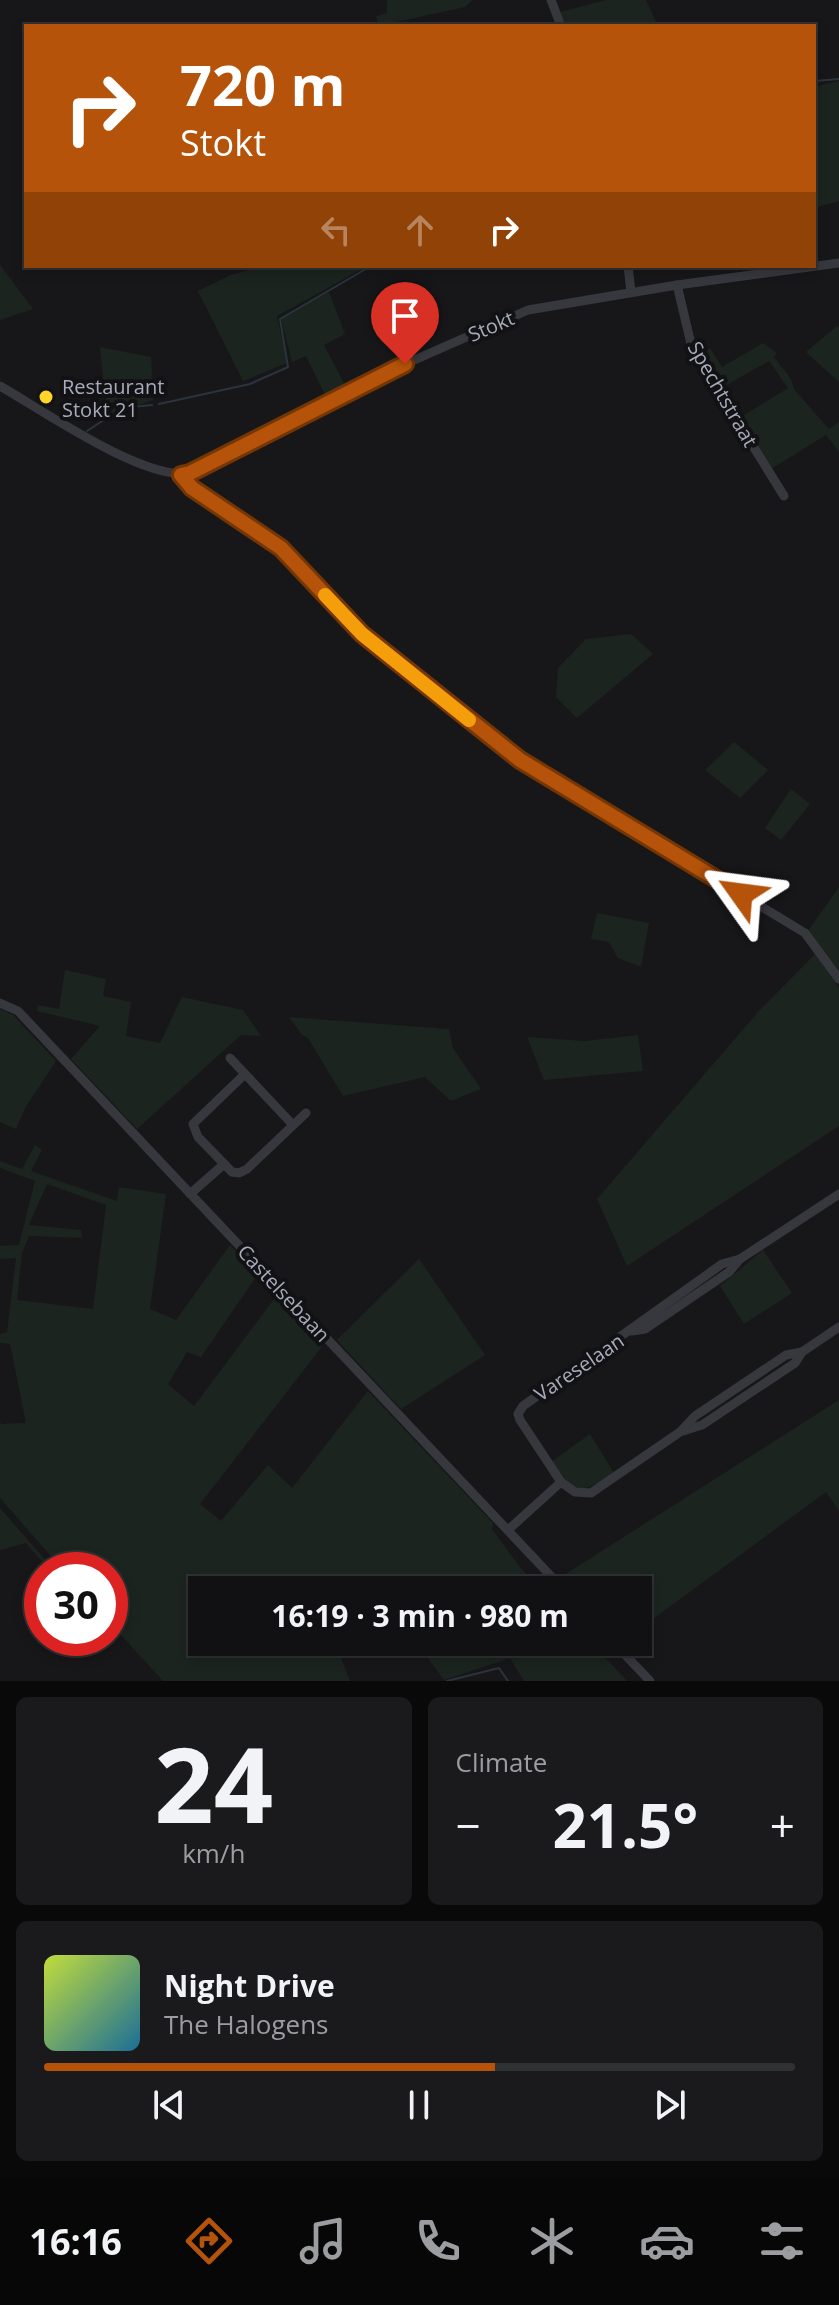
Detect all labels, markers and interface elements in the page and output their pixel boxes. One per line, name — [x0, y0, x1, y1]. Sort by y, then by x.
text: 720 m — [180, 46, 346, 122]
icon: right — [48, 56, 152, 160]
text: Stokt — [180, 118, 266, 167]
icon: left — [314, 208, 358, 252]
icon: ahead — [398, 208, 442, 252]
icon: right — [482, 208, 526, 252]
pin — [371, 282, 439, 364]
icon: arrive — [383, 294, 427, 338]
street label: Stokt — [464, 304, 518, 348]
street label: Spechtstraat — [682, 336, 764, 452]
place label: Restaurant Stokt 21 — [62, 373, 164, 423]
marker: Restaurant Stokt 21 — [37, 388, 55, 406]
position arrow — [699, 852, 783, 936]
street label: Castelsebaan — [232, 1238, 336, 1348]
street label: Vareselaan — [529, 1327, 629, 1407]
speed limit sign: 30 — [24, 1552, 128, 1656]
text: 16:19 · 3 min · 980 m — [271, 1595, 569, 1636]
text: 24 — [154, 1712, 273, 1853]
text: Climate — [456, 1744, 547, 1780]
text: 21.5° — [552, 1784, 698, 1866]
text: − — [456, 1795, 481, 1855]
text: + — [770, 1795, 795, 1855]
text: km/h — [182, 1835, 245, 1871]
text: Night Drive — [164, 1965, 335, 2006]
text: The Halogens — [164, 2006, 329, 2042]
icon: previous — [147, 2083, 191, 2127]
icon: pause — [397, 2083, 441, 2127]
icon: next — [648, 2083, 692, 2127]
icon: directions — [181, 2213, 237, 2269]
icon: music — [295, 2213, 351, 2269]
icon: phone — [410, 2213, 466, 2269]
icon: climate — [524, 2213, 580, 2269]
icon: car — [639, 2213, 695, 2269]
icon: filters — [754, 2213, 810, 2269]
text: 16:16 — [29, 2217, 122, 2266]

